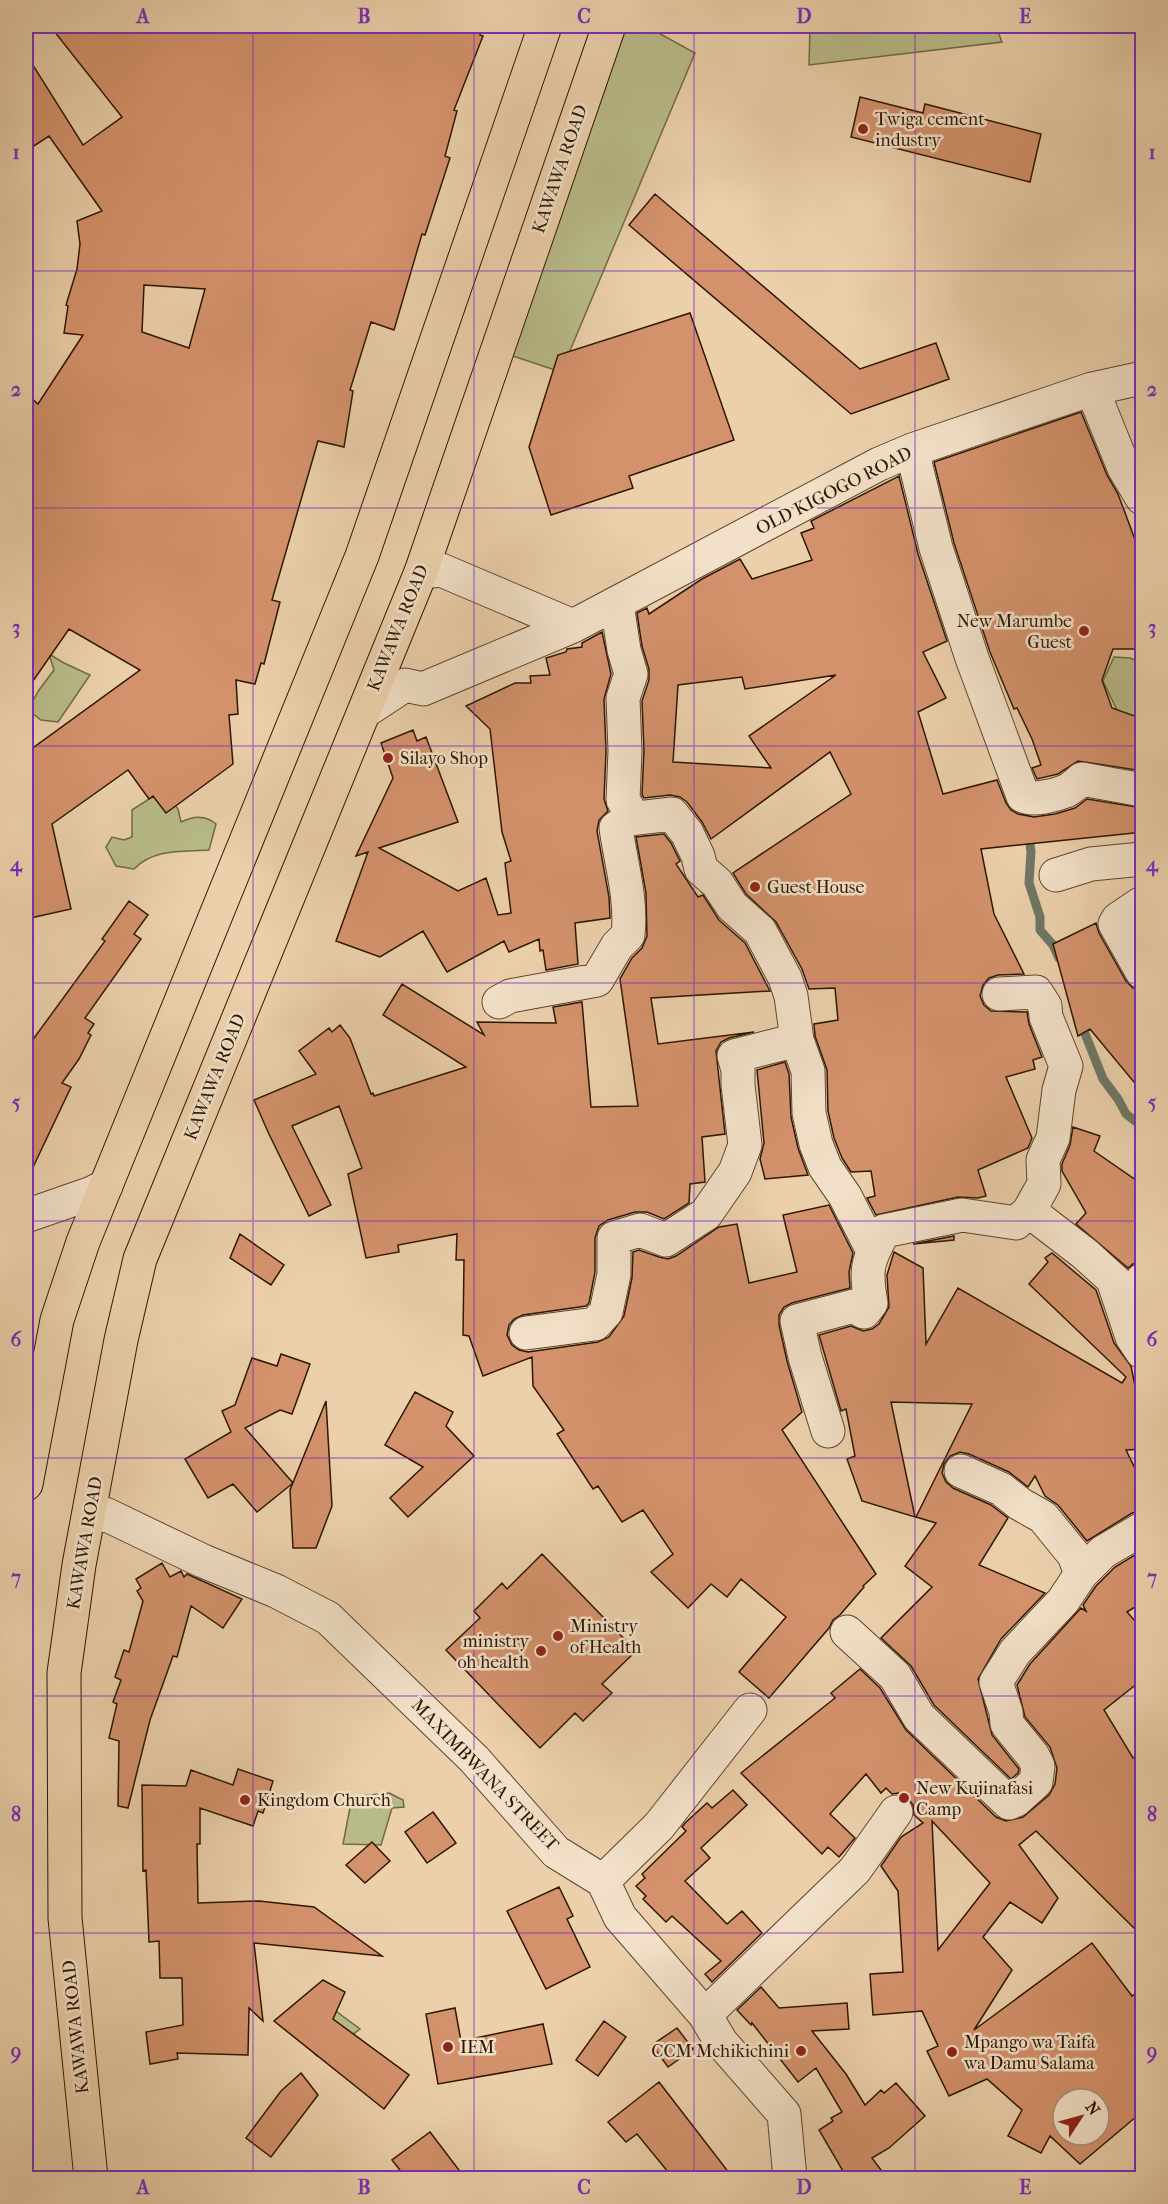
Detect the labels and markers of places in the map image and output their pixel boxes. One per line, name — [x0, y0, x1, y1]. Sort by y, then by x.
place label: Twiga cement industry — [875, 109, 985, 151]
marker: Twiga cement industry — [856, 122, 870, 136]
place label: New Marumbe Guest — [957, 611, 1073, 653]
marker: New Marumbe Guest — [1077, 624, 1091, 638]
place label: Silayo Shop — [400, 748, 488, 769]
marker: Silayo Shop — [381, 751, 395, 765]
place label: Guest House — [767, 877, 864, 898]
marker: Guest House — [748, 880, 762, 894]
place label: Ministry of Health — [570, 1616, 641, 1658]
marker: Ministry of Health — [551, 1629, 565, 1643]
place label: ministry oh health — [457, 1631, 530, 1673]
marker: ministry oh health — [534, 1644, 548, 1658]
place label: New Kujinafasi Camp — [916, 1778, 1034, 1820]
place label: Kingdom Church — [257, 1790, 391, 1811]
marker: New Kujinafasi Camp — [897, 1791, 911, 1805]
marker: Kingdom Church — [238, 1793, 252, 1807]
place label: Mpango wa Taifa wa Damu Salama — [963, 2032, 1096, 2074]
place label: IEM — [460, 2037, 494, 2058]
marker: IEM — [441, 2040, 455, 2054]
place label: CCM Mchikichini — [651, 2041, 790, 2062]
marker: CCM Mchikichini — [794, 2044, 808, 2058]
marker: Mpango wa Taifa wa Damu Salama — [945, 2045, 959, 2059]

